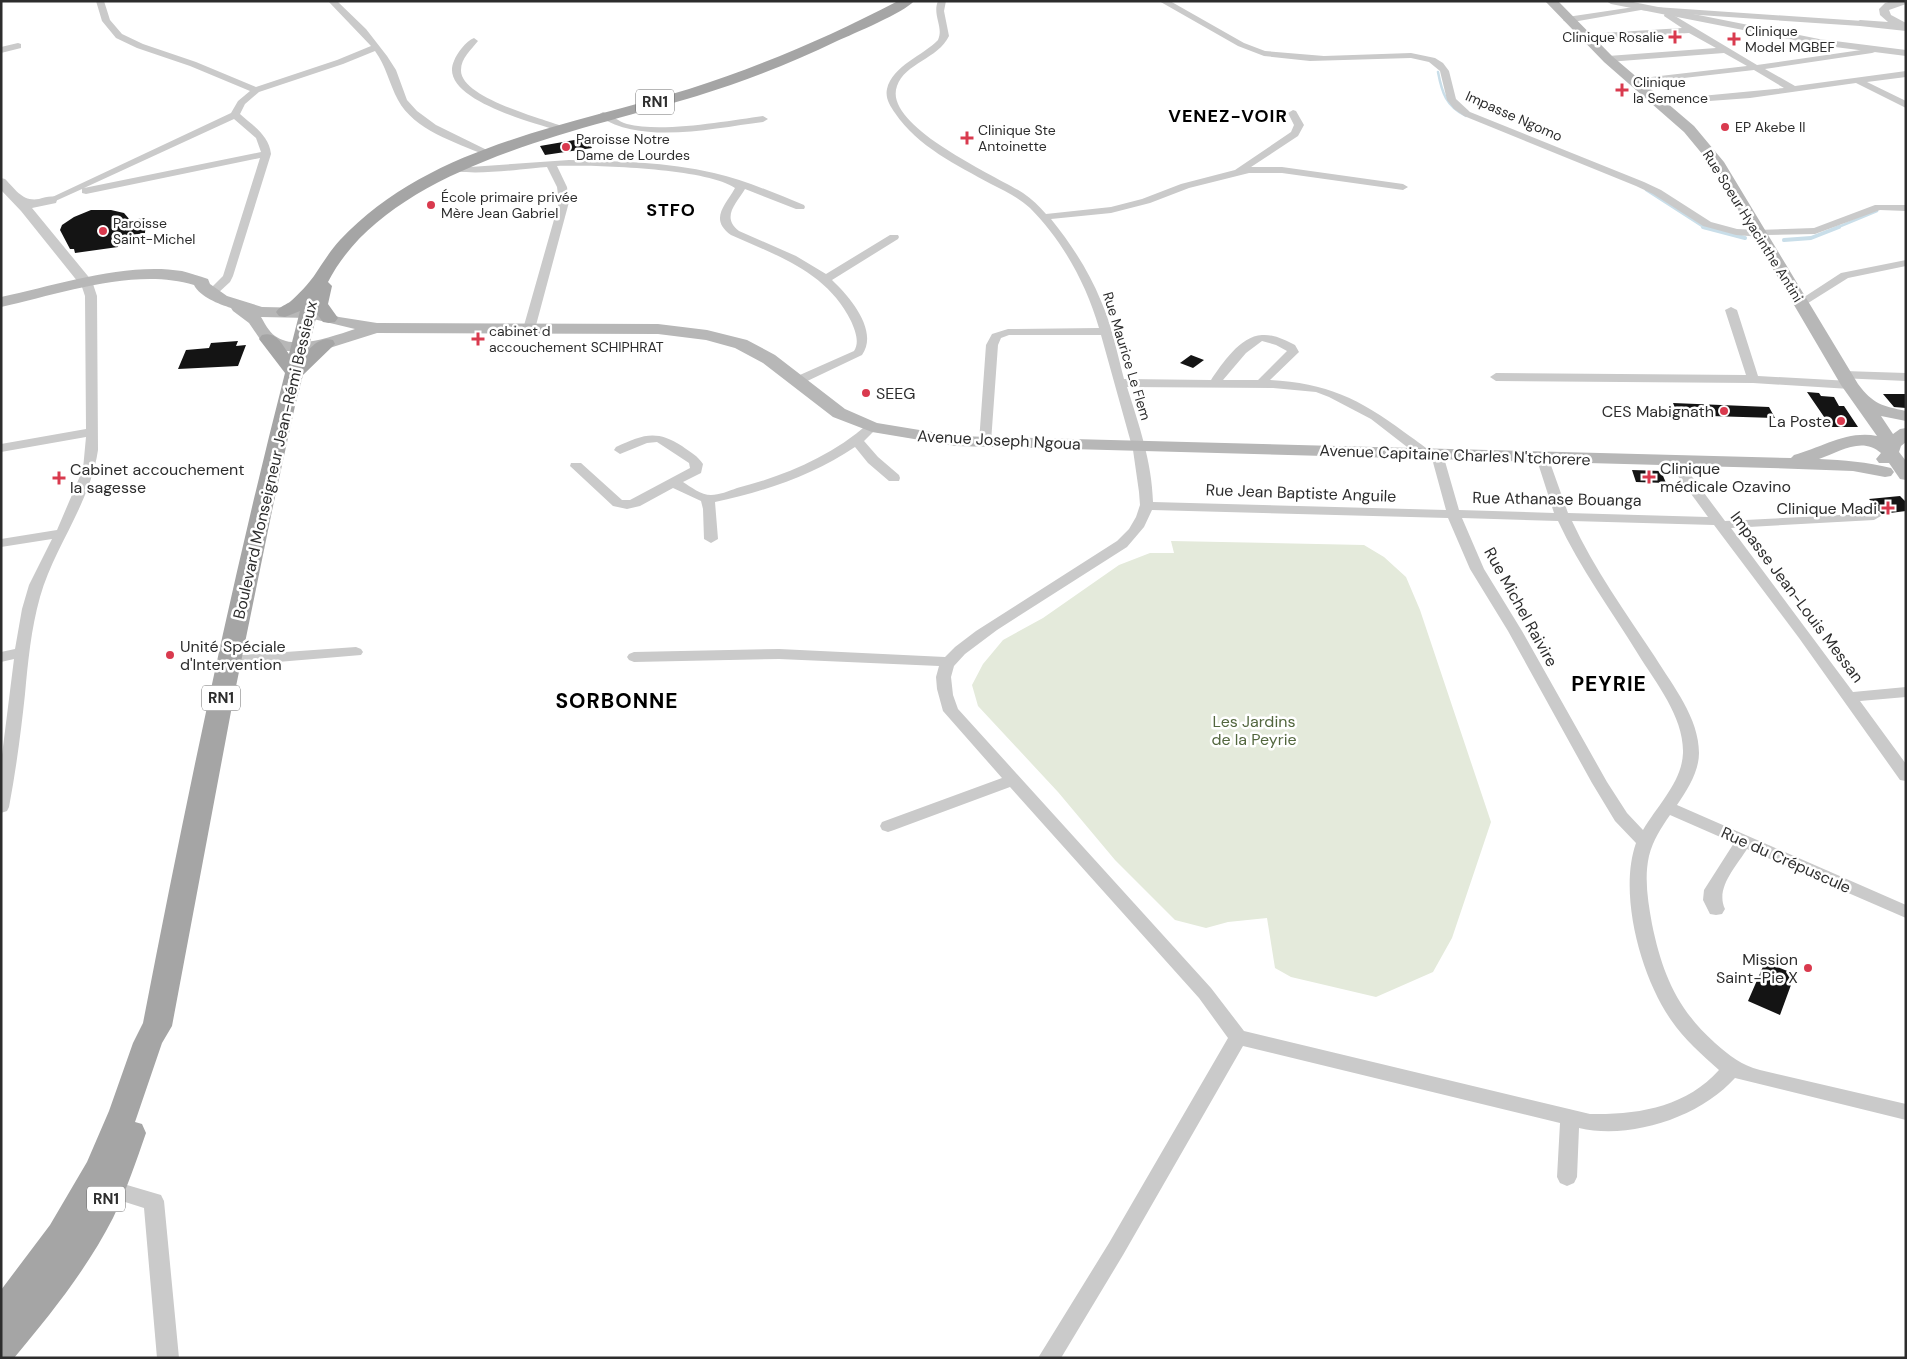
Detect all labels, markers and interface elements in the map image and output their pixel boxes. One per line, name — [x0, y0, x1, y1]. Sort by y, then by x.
place label: Clinique Model MGBEF — [1745, 22, 1835, 56]
place label: Clinique Rosalie — [1562, 28, 1664, 46]
marker: Clinique Rosalie — [1668, 30, 1682, 44]
marker: Clinique Model MGBEF — [1727, 32, 1741, 46]
place label: Clinique la Semence — [1633, 73, 1708, 107]
marker: Clinique la Semence — [1615, 83, 1629, 97]
street label: Impasse Ngomo — [1463, 87, 1565, 145]
road number: RN1 — [636, 90, 674, 114]
district label: VENEZ-VOIR — [1168, 104, 1288, 128]
place label: EP Akebe II — [1735, 118, 1806, 136]
place label: Clinique Ste Antoinette — [978, 121, 1056, 155]
marker: EP Akebe II — [1719, 121, 1731, 133]
place label: Paroisse Notre Dame de Lourdes — [576, 130, 690, 164]
marker: Clinique Ste Antoinette — [960, 131, 974, 145]
marker: Paroisse Notre Dame de Lourdes — [560, 141, 572, 153]
street label: Rue Soeur Hyacinthe Antini — [1699, 147, 1807, 305]
place label: École primaire privée Mère Jean Gabriel — [441, 188, 578, 222]
district label: STFO — [646, 198, 696, 222]
marker: École primaire privée Mère Jean Gabriel — [425, 199, 437, 211]
place label: Paroisse Saint-Michel — [113, 214, 195, 248]
marker: Paroisse Saint-Michel — [97, 225, 109, 237]
street label: Rue Maurice Le Flem — [1099, 290, 1155, 422]
street label: Boulevard Monseigneur Jean-Rémi Bessieux — [228, 299, 322, 621]
place label: cabinet d accouchement SCHIPHRAT — [489, 322, 664, 356]
marker: cabinet d accouchement SCHIPHRAT — [471, 332, 485, 346]
place label: SEEG — [876, 383, 916, 404]
marker: SEEG — [860, 387, 872, 399]
place label: CES Mabignath — [1602, 401, 1714, 422]
marker: CES Mabignath — [1718, 405, 1730, 417]
place label: La Poste — [1768, 411, 1831, 432]
marker: La Poste — [1835, 415, 1847, 427]
street label: Avenue Joseph Ngoua — [917, 425, 1081, 455]
street label: Avenue Capitaine Charles N'tchorere — [1319, 440, 1591, 470]
place label: Clinique médicale Ozavino — [1660, 458, 1791, 497]
place label: Cabinet accouchement la sagesse — [70, 459, 244, 498]
marker: Clinique médicale Ozavino — [1642, 470, 1656, 484]
marker: Cabinet accouchement la sagesse — [52, 471, 66, 485]
street label: Rue Jean Baptiste Anguile — [1205, 479, 1397, 507]
street label: Rue Athanase Bouanga — [1472, 487, 1642, 511]
place label: Clinique Madi — [1777, 498, 1877, 519]
marker: Clinique Madi — [1881, 501, 1895, 515]
street label: Impasse Jean-Louis Messan — [1726, 507, 1868, 687]
street label: Rue Michel Raivire — [1479, 544, 1563, 670]
place label: Unité Spéciale d'Intervention — [180, 636, 286, 675]
marker: Unité Spéciale d'Intervention — [164, 649, 176, 661]
district label: PEYRIE — [1571, 670, 1647, 698]
road number: RN1 — [202, 686, 240, 710]
district label: SORBONNE — [555, 687, 679, 715]
park label: Les Jardins de la Peyrie — [1211, 711, 1297, 750]
street label: Rue du Crépuscule — [1718, 822, 1854, 898]
place label: Mission Saint-Pie X — [1716, 949, 1798, 988]
marker: Mission Saint-Pie X — [1802, 962, 1814, 974]
road number: RN1 — [87, 1186, 125, 1212]

